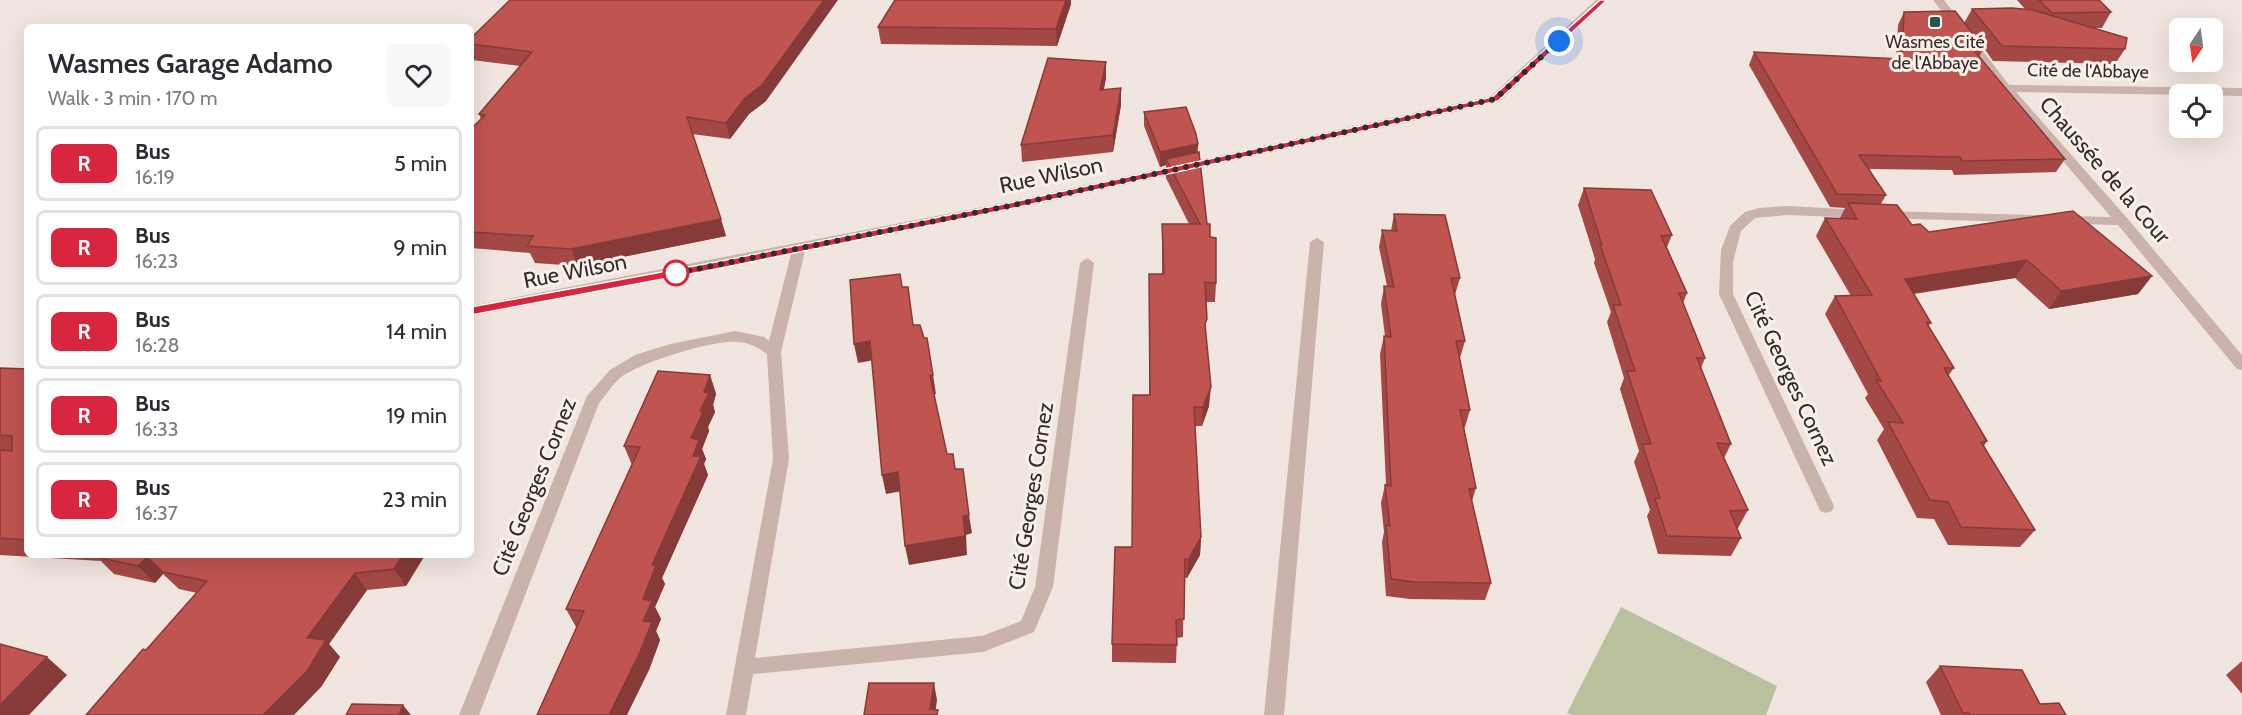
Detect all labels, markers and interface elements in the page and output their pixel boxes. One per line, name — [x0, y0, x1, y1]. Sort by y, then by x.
marker: Wasmes Cité de l'Abbaye — [1928, 15, 1942, 29]
north arrow — [2169, 18, 2223, 72]
map controls — [2169, 18, 2223, 138]
your location — [1544, 26, 1574, 56]
place label: Wasmes Cité de l'Abbaye — [1885, 31, 1985, 74]
button: heart — [387, 44, 450, 107]
text: Wasmes Garage Adamo — [48, 46, 333, 80]
street label: Cité de l'Abbaye — [2027, 59, 2149, 83]
button: locate — [2169, 84, 2223, 138]
text: Walk · 3 min · 170 m — [48, 86, 218, 110]
street label: Chaussée de la Cour — [2034, 91, 2176, 249]
text: Bus — [135, 138, 170, 165]
text: 5 min — [394, 150, 447, 177]
text: R — [77, 151, 91, 176]
street label: Rue Wilson — [997, 151, 1105, 199]
text: 16:19 — [135, 165, 175, 189]
text: Bus — [135, 222, 170, 249]
text: 9 min — [393, 234, 447, 261]
text: R — [77, 235, 91, 260]
street label: Rue Wilson — [521, 248, 629, 294]
text: 16:23 — [135, 249, 178, 273]
unlabelled marker — [663, 260, 689, 286]
street label: Cité Georges Cornez — [1739, 286, 1843, 470]
text: Bus — [135, 306, 170, 333]
text: 14 min — [386, 318, 447, 345]
text: R — [77, 319, 91, 344]
text: 16:28 — [135, 333, 180, 357]
text: Bus — [135, 390, 170, 417]
street label: Cité Georges Cornez — [486, 394, 582, 580]
street label: Cité Georges Cornez — [1003, 400, 1059, 592]
text: 19 min — [386, 402, 447, 429]
text: R — [77, 403, 91, 428]
text: 16:33 — [135, 417, 179, 441]
text: Bus — [135, 474, 170, 501]
text: 23 min — [382, 486, 447, 513]
text: R — [77, 487, 91, 512]
text: 16:37 — [135, 501, 178, 525]

